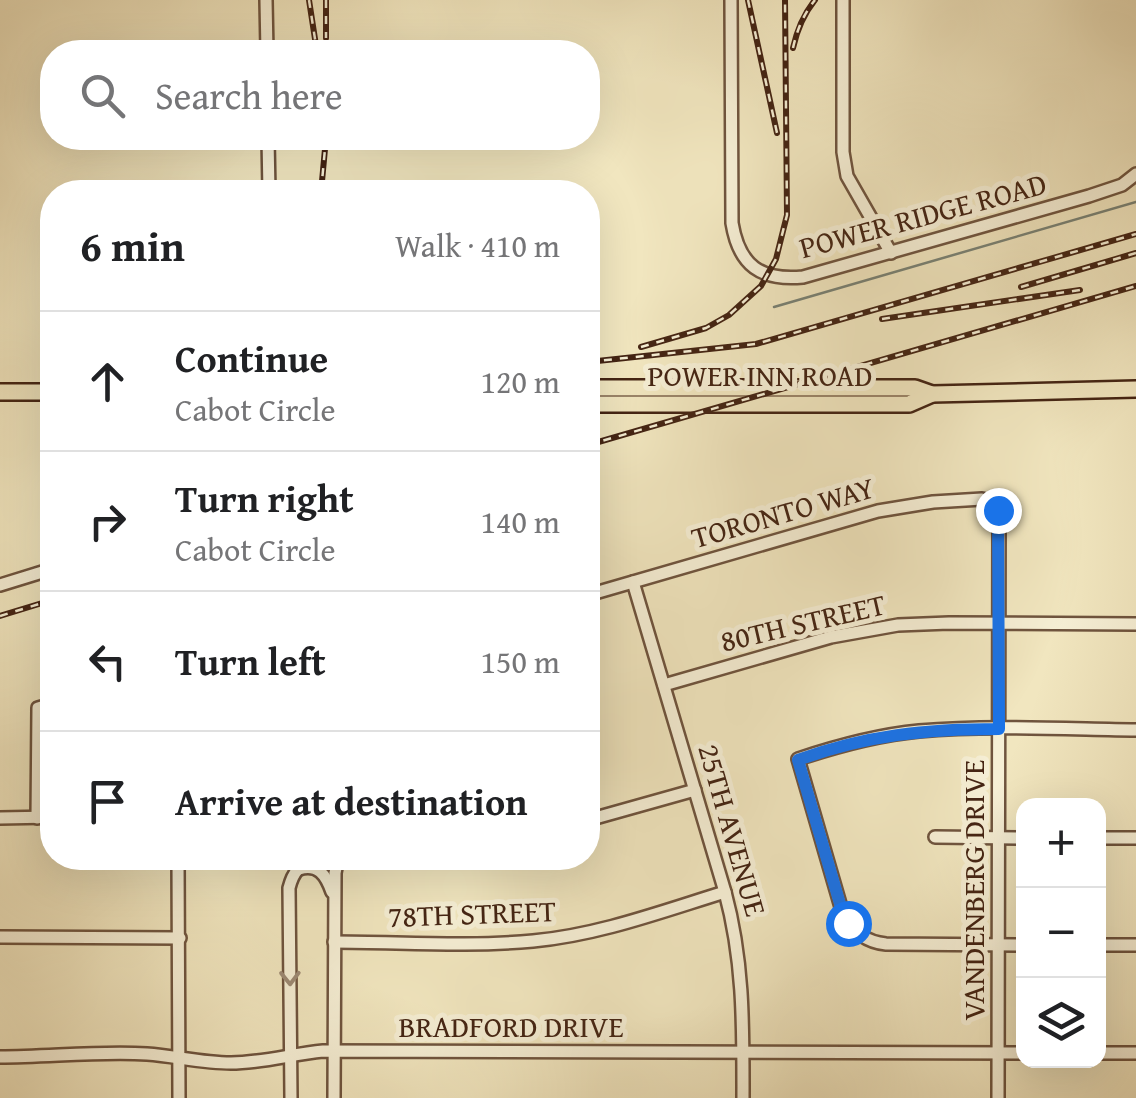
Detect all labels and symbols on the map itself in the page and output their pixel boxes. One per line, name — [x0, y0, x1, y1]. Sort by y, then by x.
street label: POWER RIDGE ROAD — [794, 161, 1051, 269]
street label: POWER INN ROAD — [647, 353, 873, 397]
street label: TORONTO WAY — [686, 465, 879, 559]
route end — [976, 488, 1022, 534]
street label: 80TH STREET — [716, 582, 890, 662]
street label: 25TH AVENUE — [687, 738, 779, 921]
street label: VANDENBERG DRIVE — [951, 760, 995, 1020]
street label: 78TH STREET — [387, 888, 557, 938]
route start — [826, 901, 872, 947]
one-way arrow — [279, 972, 301, 987]
street label: BRADFORD DRIVE — [398, 1004, 624, 1048]

